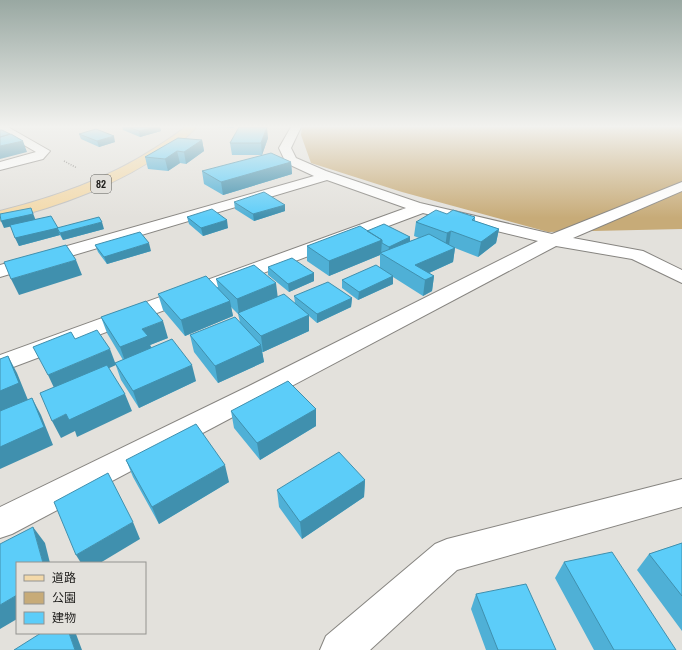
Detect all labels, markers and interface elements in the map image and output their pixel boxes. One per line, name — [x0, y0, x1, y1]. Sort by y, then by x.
road number: 82 — [91, 175, 111, 193]
legend — [16, 562, 146, 634]
text: 道路 — [52, 570, 76, 586]
text: 公園 — [52, 590, 76, 606]
text: 建物 — [52, 610, 76, 626]

